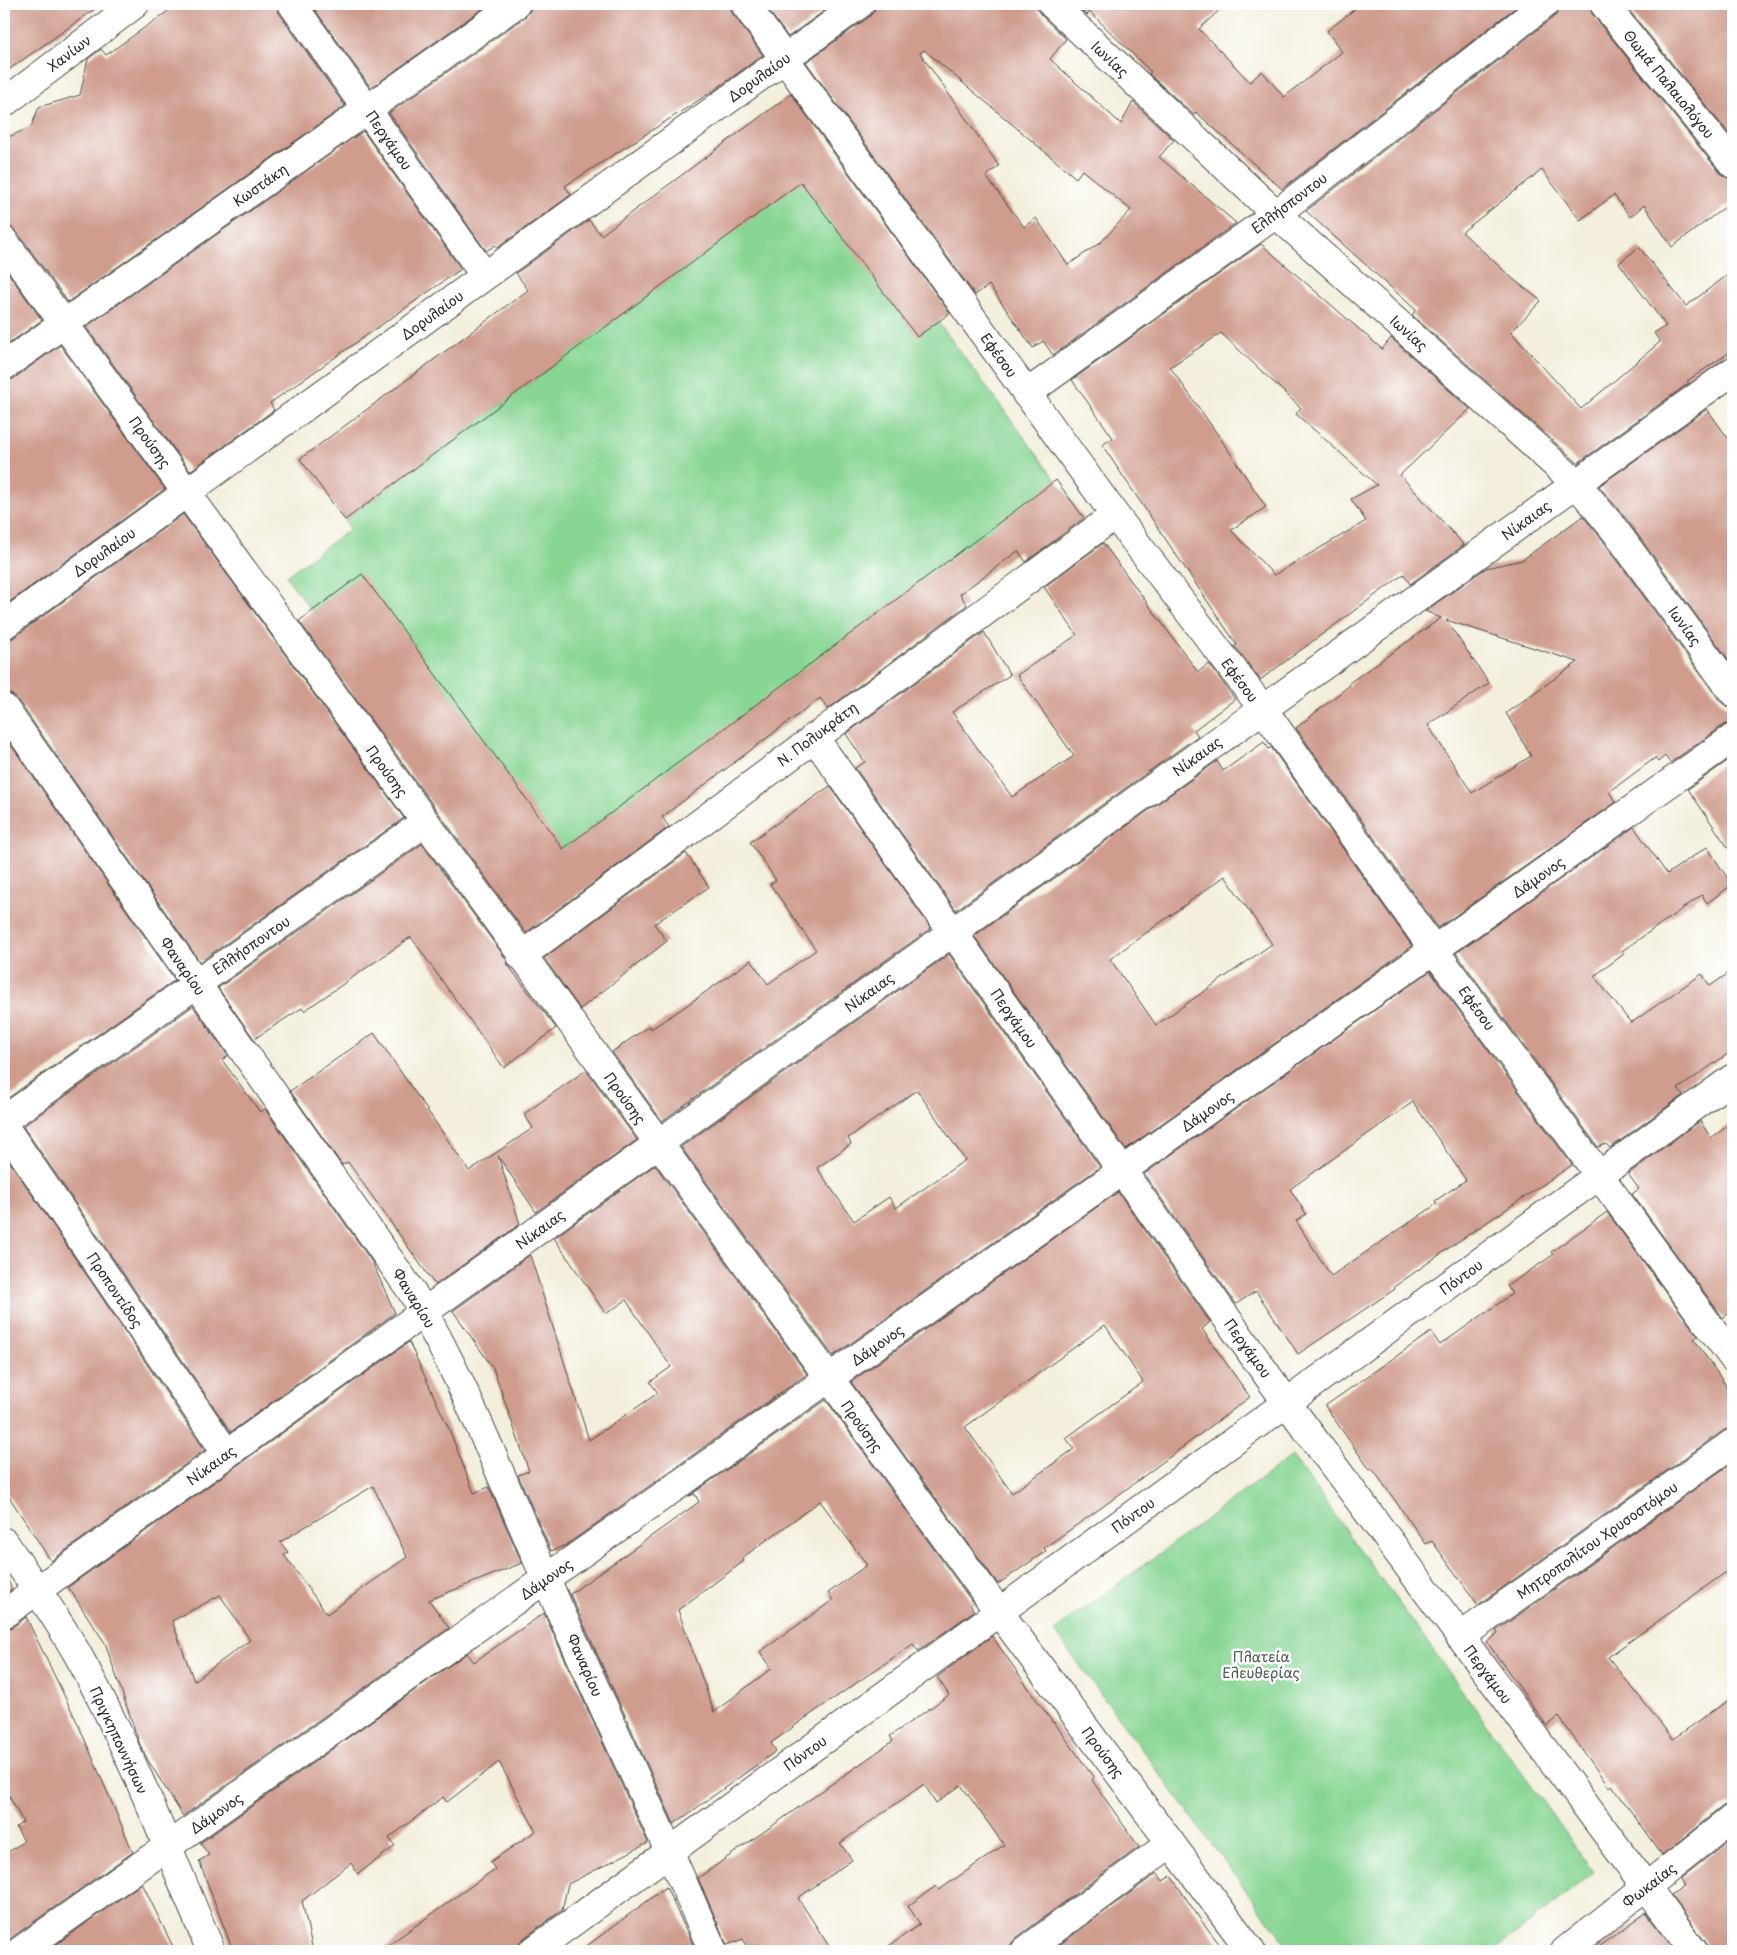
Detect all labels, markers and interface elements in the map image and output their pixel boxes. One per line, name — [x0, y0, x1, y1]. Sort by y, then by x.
street label: Θωμά Παλαιολόγου — [1619, 25, 1719, 143]
street label: Χανίων — [43, 30, 95, 76]
street label: Ιωνίας — [1087, 36, 1133, 82]
street label: Δορυλαίου — [723, 47, 795, 107]
street label: Περγάμου — [361, 106, 417, 174]
street label: Κωστάκη — [228, 158, 292, 212]
street label: Ελλήσποντου — [1247, 167, 1331, 239]
street label: Δορυλαίου — [396, 285, 468, 345]
street label: Ιωνίας — [1385, 310, 1433, 356]
street label: Εφέσου — [976, 328, 1022, 382]
street label: Προύσης — [124, 412, 176, 472]
street label: Νίκαιας — [1497, 495, 1555, 545]
street label: Δορυλαίου — [68, 522, 140, 582]
street label: Ιωνίας — [1663, 602, 1707, 650]
street label: Εφέσου — [1216, 654, 1264, 706]
street label: Ν. Πολυκράτη — [772, 697, 862, 771]
street label: Νίκαιας — [1168, 731, 1226, 781]
street label: Προύσης — [361, 741, 413, 801]
street label: Δάμονος — [1508, 851, 1568, 903]
street label: Ελλήσποντου — [208, 910, 294, 980]
street label: Φαναρίου — [155, 933, 211, 999]
street label: Νίκαιας — [840, 967, 898, 1017]
street label: Εφέσου — [1454, 981, 1500, 1035]
street label: Περγάμου — [986, 984, 1042, 1052]
street label: Προύσης — [599, 1068, 651, 1128]
street label: Δάμονος — [1177, 1085, 1237, 1137]
street label: Νίκαιας — [511, 1204, 569, 1254]
street label: Προποντίδος — [82, 1248, 148, 1332]
street label: Πόντου — [1435, 1254, 1487, 1300]
street label: Φαναρίου — [387, 1264, 441, 1332]
street label: Περγάμου — [1219, 1314, 1277, 1382]
street label: Δάμονος — [847, 1319, 907, 1371]
street label: Προύσης — [836, 1396, 888, 1456]
street label: Νίκαιας — [182, 1440, 240, 1490]
street label: Μητροπολίτου Χρυσοστόμου — [1512, 1476, 1682, 1604]
street label: Πόντου — [1107, 1492, 1159, 1538]
street label: Δάμονος — [516, 1553, 576, 1605]
street label: Φαναρίου — [562, 1630, 608, 1700]
street label: Περγάμου — [1459, 1640, 1517, 1708]
park label: Πλατεία Ελευθερίας — [1222, 1646, 1300, 1683]
street label: Πριγκηποννήσων — [85, 1682, 153, 1798]
street label: Προύσης — [1077, 1722, 1129, 1782]
street label: Πόντου — [779, 1730, 831, 1776]
street label: Δάμονος — [186, 1787, 246, 1839]
street label: Φωκαίας — [1618, 1857, 1680, 1913]

